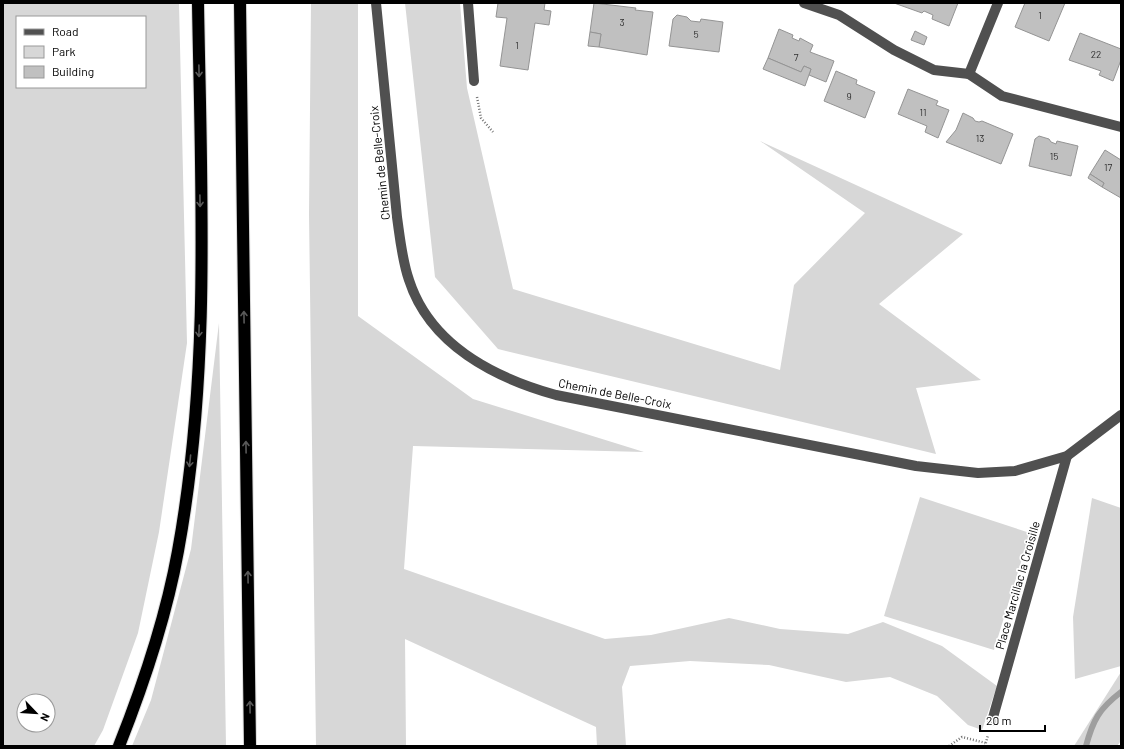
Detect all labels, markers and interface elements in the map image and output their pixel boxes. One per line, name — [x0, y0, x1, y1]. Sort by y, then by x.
house number: 1 — [1038, 9, 1042, 21]
legend — [16, 16, 146, 88]
house number: 3 — [619, 16, 625, 28]
text: Road — [52, 24, 79, 38]
house number: 5 — [693, 28, 699, 40]
house number: 1 — [515, 39, 519, 51]
text: Park — [52, 44, 76, 58]
house number: 22 — [1091, 48, 1101, 60]
house number: 7 — [794, 51, 799, 63]
text: Building — [52, 64, 94, 78]
one-way arrow — [195, 64, 203, 77]
house number: 9 — [846, 90, 852, 102]
street label: Chemin de Belle-Croix — [366, 105, 392, 221]
house number: 11 — [919, 106, 927, 118]
house number: 13 — [976, 132, 984, 144]
house number: 15 — [1050, 150, 1058, 162]
house number: 17 — [1104, 161, 1112, 173]
one-way arrow — [196, 194, 204, 207]
one-way arrow — [240, 311, 248, 324]
one-way arrow — [195, 324, 203, 337]
street label: Chemin de Belle-Croix — [557, 375, 673, 411]
one-way arrow — [242, 441, 250, 454]
one-way arrow — [187, 454, 194, 467]
street label: Place Marcillac la Croisille — [992, 519, 1042, 651]
one-way arrow — [244, 571, 252, 584]
north arrow — [16, 693, 56, 733]
one-way arrow — [246, 701, 254, 714]
scale bar — [980, 707, 1045, 733]
text: N — [38, 711, 53, 724]
text: 20 m — [986, 713, 1012, 727]

